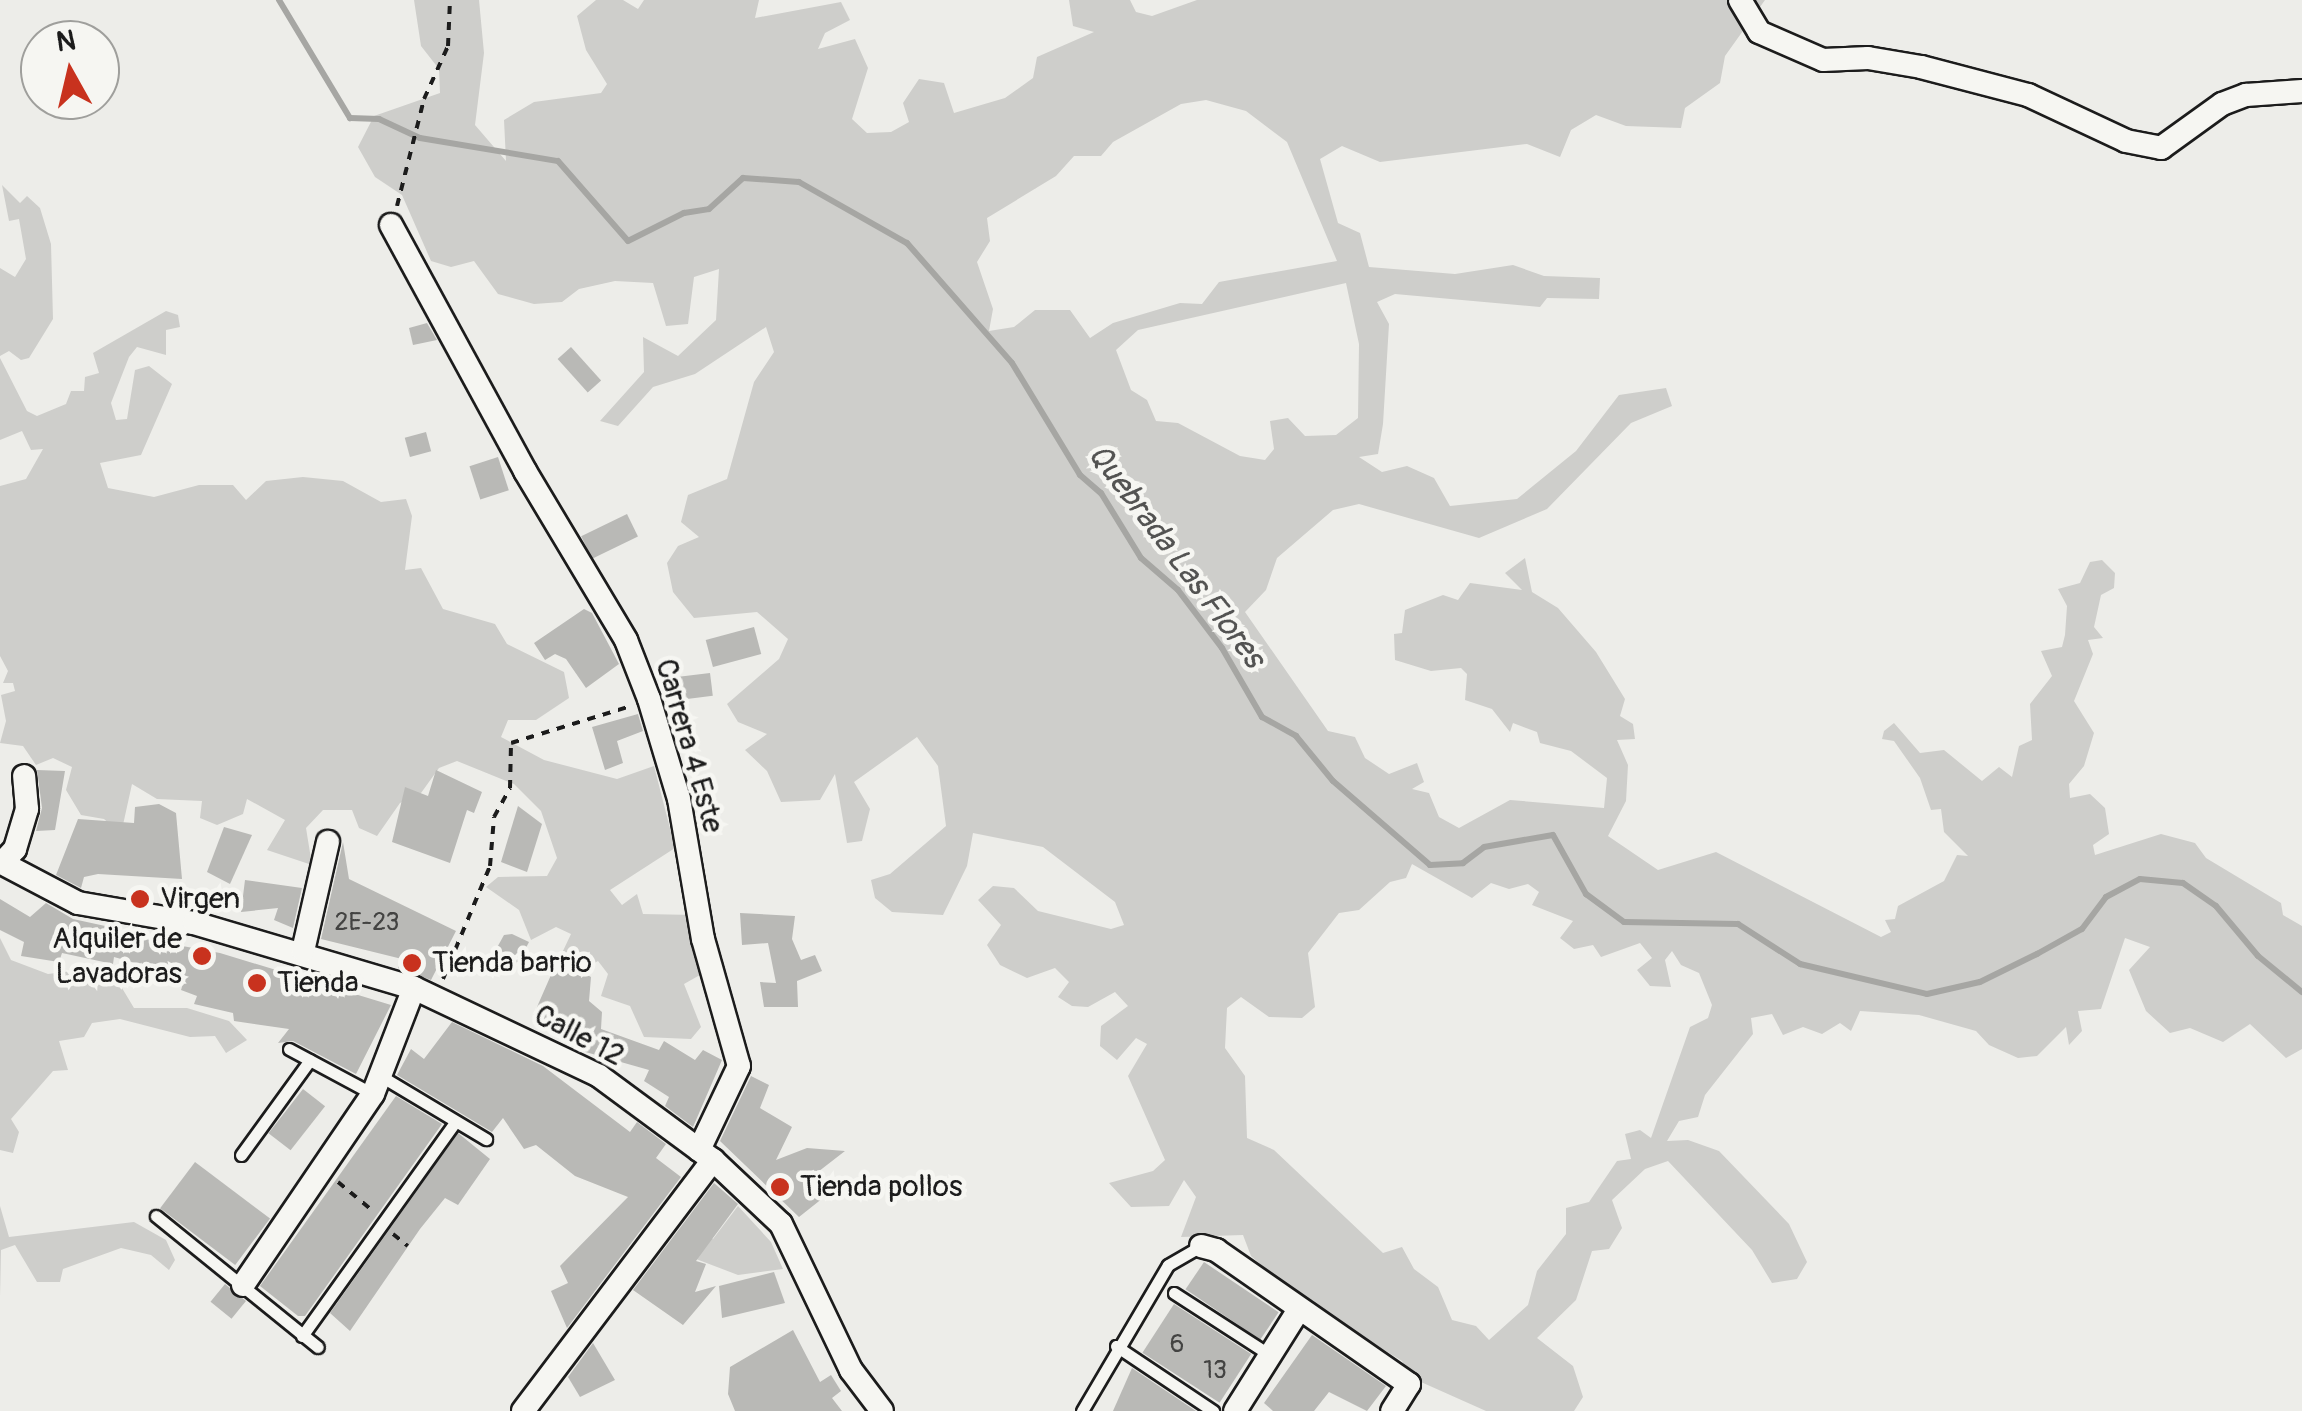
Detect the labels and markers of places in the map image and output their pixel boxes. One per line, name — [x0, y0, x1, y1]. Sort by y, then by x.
place label: Virgen — [160, 881, 240, 917]
marker: Virgen — [129, 888, 151, 910]
place label: Alquiler de Lavadoras — [52, 921, 182, 992]
marker: Alquiler de Lavadoras — [191, 945, 213, 967]
place label: Tienda barrio — [432, 945, 592, 981]
marker: Tienda barrio — [401, 952, 423, 974]
place label: Tienda — [277, 965, 359, 1001]
marker: Tienda — [246, 972, 268, 994]
place label: Tienda pollos — [800, 1169, 962, 1205]
marker: Tienda pollos — [769, 1176, 791, 1198]

